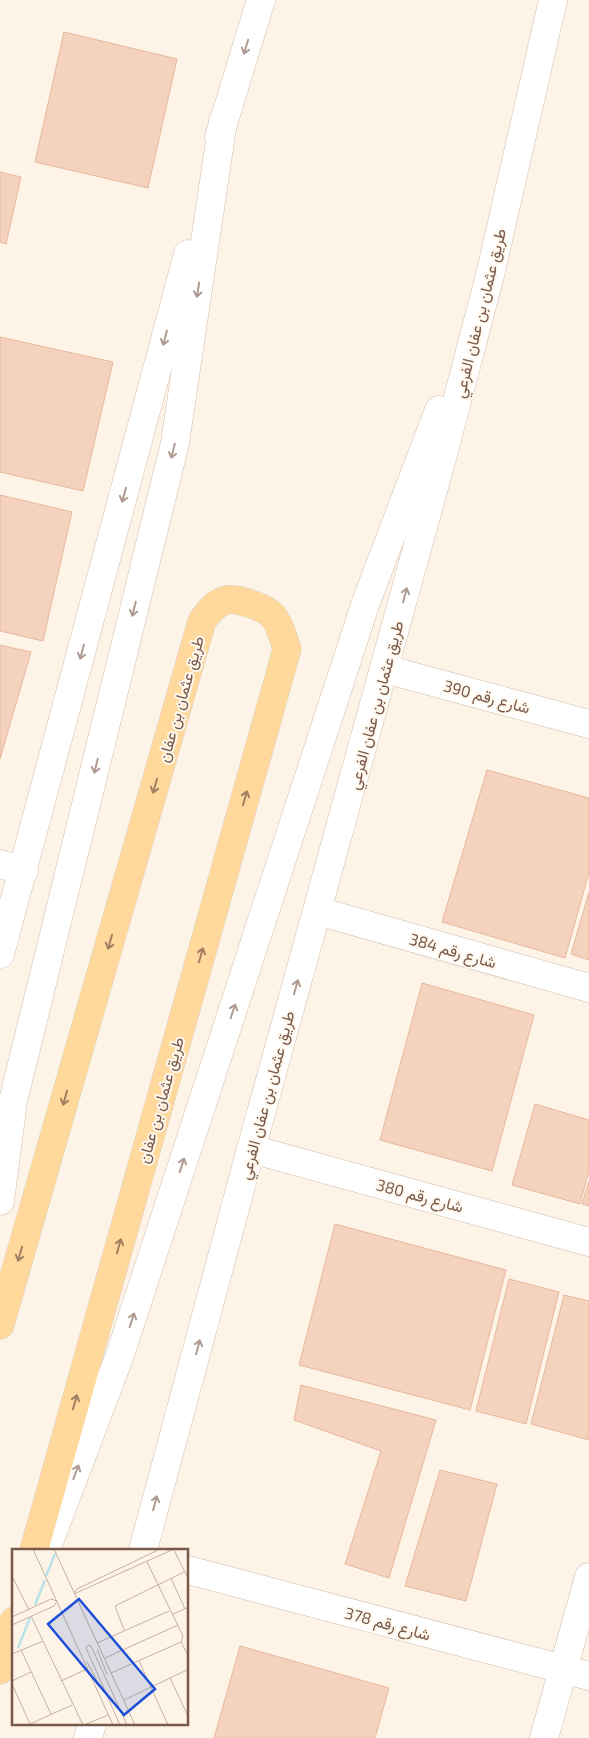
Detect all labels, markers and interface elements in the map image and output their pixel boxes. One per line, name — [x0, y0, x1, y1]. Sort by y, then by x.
one-way arrow — [241, 38, 251, 54]
street label: طريق عثمان بن عفان الفرعي — [449, 226, 514, 401]
one-way arrow — [193, 282, 203, 298]
one-way arrow — [160, 329, 170, 345]
one-way arrow — [168, 442, 177, 458]
one-way arrow — [118, 487, 128, 503]
one-way arrow — [401, 587, 410, 603]
one-way arrow — [129, 600, 138, 616]
street label: طريق عثمان بن عفان الفرعي — [343, 619, 412, 793]
street label: طريق عثمان بن عفان — [153, 634, 209, 765]
one-way arrow — [77, 644, 86, 660]
street label: شارع رقم 390 — [441, 675, 532, 720]
one-way arrow — [90, 758, 100, 774]
one-way arrow — [150, 777, 160, 793]
one-way arrow — [240, 791, 250, 807]
street label: شارع رقم 384 — [406, 929, 499, 974]
one-way arrow — [105, 933, 115, 949]
one-way arrow — [196, 947, 206, 963]
one-way arrow — [292, 980, 302, 996]
one-way arrow — [228, 1003, 238, 1019]
street label: طريق عثمان بن عفان الفرعي — [234, 1009, 303, 1183]
street label: طريق عثمان بن عفان — [133, 1035, 189, 1166]
one-way arrow — [60, 1090, 70, 1106]
one-way arrow — [178, 1158, 187, 1173]
street label: شارع رقم 380 — [374, 1174, 466, 1219]
one-way arrow — [115, 1238, 124, 1254]
one-way arrow — [15, 1246, 25, 1262]
one-way arrow — [127, 1312, 137, 1328]
one-way arrow — [193, 1339, 203, 1355]
one-way arrow — [71, 1395, 81, 1411]
one-way arrow — [72, 1465, 81, 1480]
one-way arrow — [151, 1496, 161, 1512]
inset map — [12, 1549, 189, 1726]
street label: شارع رقم 378 — [342, 1602, 433, 1646]

